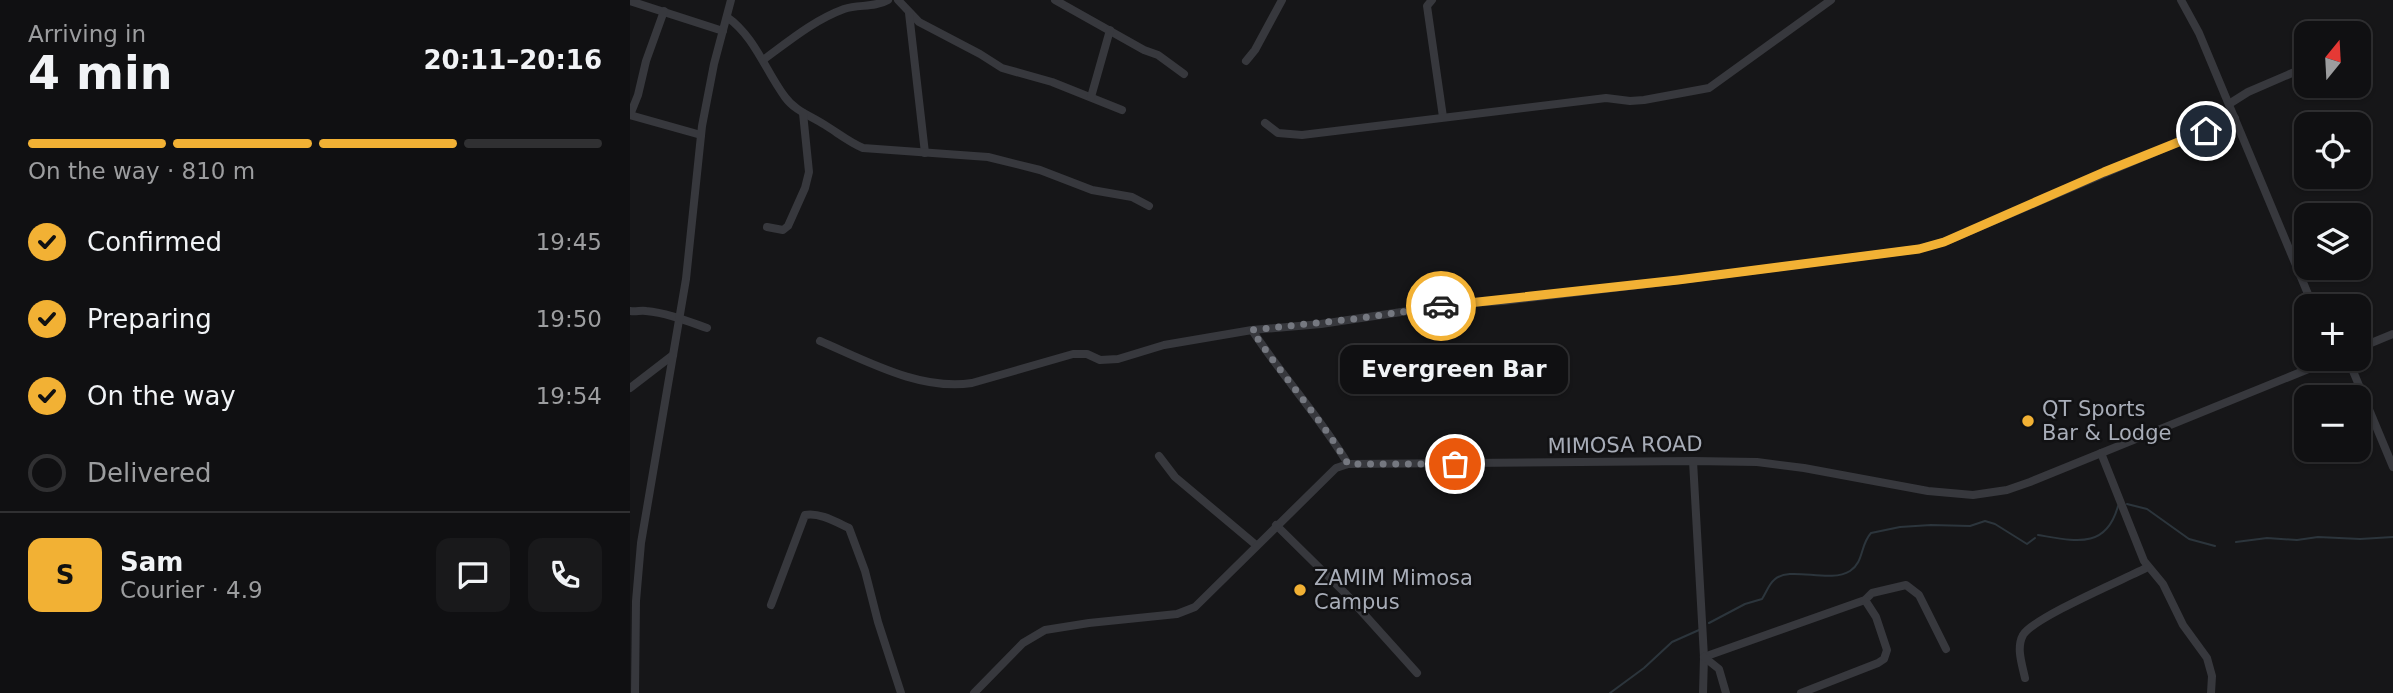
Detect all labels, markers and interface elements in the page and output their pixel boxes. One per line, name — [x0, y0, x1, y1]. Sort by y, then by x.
text: Arriving in — [28, 21, 146, 47]
north arrow — [2294, 21, 2371, 98]
map controls — [2294, 21, 2371, 462]
text: 20:11–20:16 — [423, 45, 602, 75]
text: 4 min — [28, 46, 172, 100]
pin — [2176, 101, 2236, 161]
icon: home — [2187, 112, 2225, 150]
button: locate — [2294, 112, 2371, 189]
text: On the way · 810 m — [28, 158, 255, 184]
button: layers — [2294, 203, 2371, 280]
icon: check — [28, 223, 66, 261]
text: Confirmed — [87, 227, 222, 257]
text: 19:45 — [536, 229, 602, 255]
courier — [1406, 271, 1476, 341]
icon: car — [1422, 287, 1460, 325]
button: + — [2294, 294, 2371, 371]
icon: check — [28, 300, 66, 338]
text: Preparing — [87, 304, 212, 334]
text: 19:50 — [536, 306, 602, 332]
callout: Evergreen Bar — [1341, 345, 1569, 394]
text: Evergreen Bar — [1361, 356, 1547, 382]
icon: check — [28, 377, 66, 415]
text: On the way — [87, 381, 236, 411]
text: 19:54 — [536, 383, 602, 409]
button: − — [2294, 385, 2371, 462]
place label: QT Sports Bar & Lodge — [2042, 397, 2171, 445]
marker: QT Sports Bar & Lodge — [2020, 413, 2036, 429]
street label: MIMOSA ROAD — [1547, 432, 1703, 458]
pin — [1425, 434, 1485, 494]
icon: bag — [1436, 445, 1474, 483]
text: Delivered — [87, 458, 211, 488]
button: chat — [436, 538, 510, 612]
button: phone — [528, 538, 602, 612]
text: Sam — [120, 547, 183, 577]
text: S — [56, 560, 74, 590]
place label: ZAMIM Mimosa Campus — [1314, 566, 1473, 614]
text: Courier · 4.9 — [120, 577, 263, 603]
marker: ZAMIM Mimosa Campus — [1292, 582, 1308, 598]

